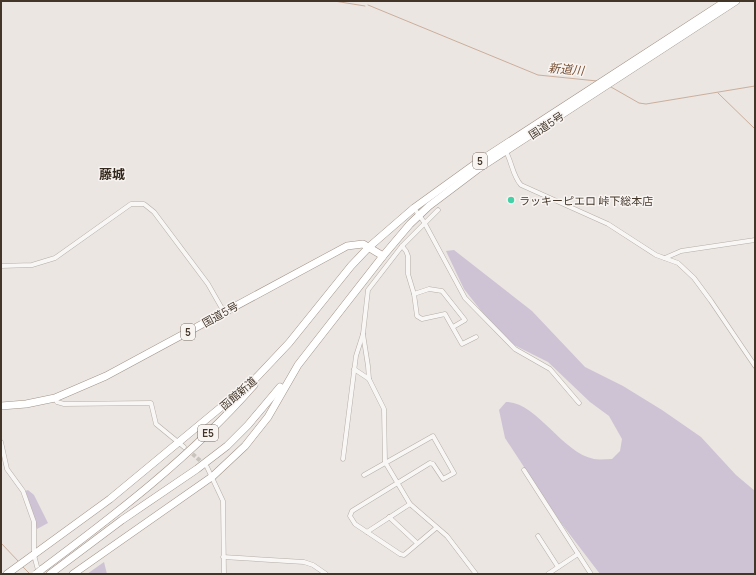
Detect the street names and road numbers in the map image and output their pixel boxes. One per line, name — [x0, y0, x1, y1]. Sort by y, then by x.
street label: 国道5号 — [525, 108, 567, 142]
road number: 5 — [473, 153, 487, 169]
street label: 国道5号 — [199, 298, 241, 330]
road number: 5 — [181, 324, 195, 340]
street label: 函館新道 — [216, 373, 260, 413]
road number: E5 — [198, 425, 218, 441]

